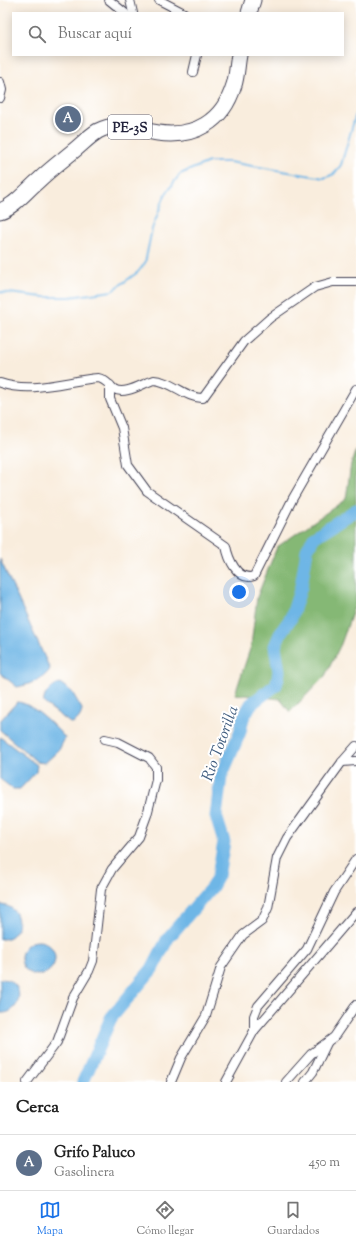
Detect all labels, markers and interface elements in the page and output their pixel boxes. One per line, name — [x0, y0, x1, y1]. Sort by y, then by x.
search box — [12, 12, 344, 56]
icon: search — [26, 23, 48, 45]
text: Buscar aquí — [58, 24, 132, 45]
pin: A — [55, 104, 81, 134]
road number: PE-3S — [108, 115, 152, 139]
your location — [229, 582, 249, 602]
water label: Rio Totorilla — [197, 703, 246, 785]
text: Cerca — [16, 1096, 59, 1120]
text: Grifo Paluco — [54, 1143, 135, 1164]
text: A — [24, 1154, 34, 1172]
text: 450 m — [309, 1154, 340, 1172]
text: Gasolinera — [54, 1164, 115, 1182]
tab: Mapa — [37, 1199, 63, 1239]
tab: Cómo llegar — [136, 1199, 194, 1239]
tab: Guardados — [267, 1199, 319, 1239]

